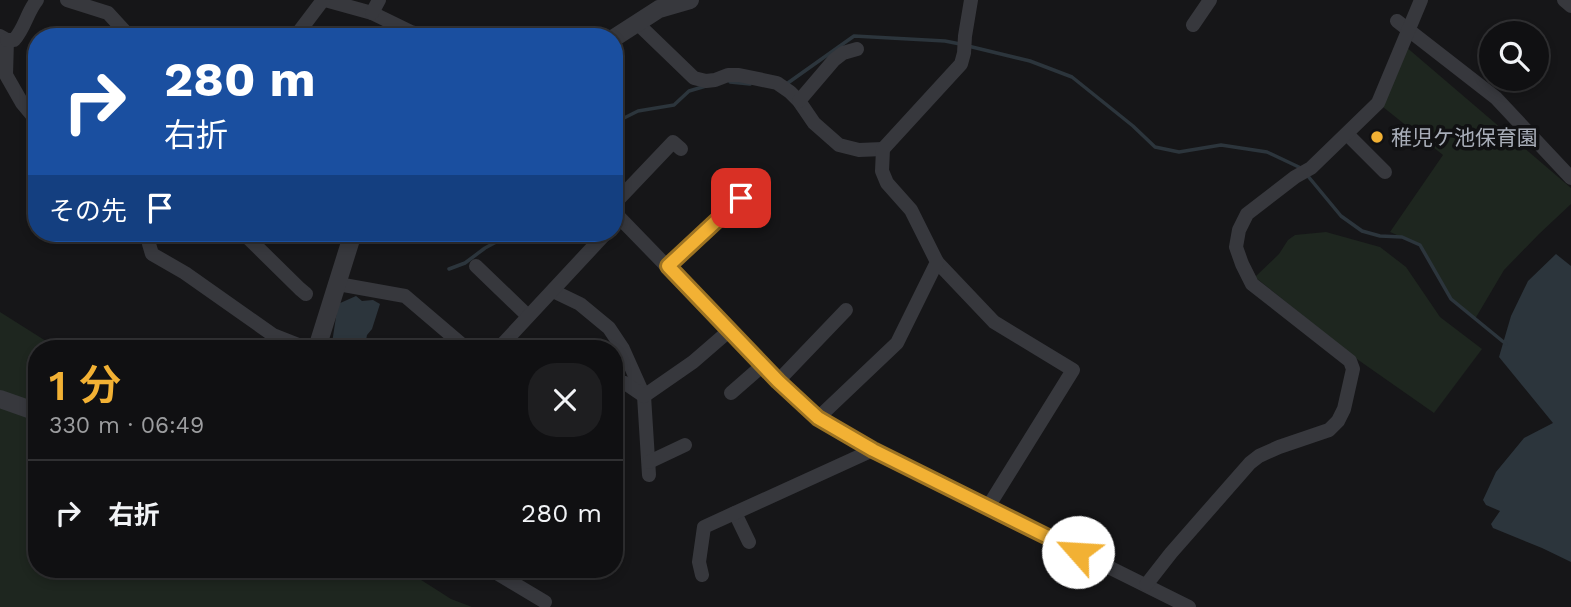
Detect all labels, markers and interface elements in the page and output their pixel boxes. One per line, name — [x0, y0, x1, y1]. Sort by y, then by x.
map controls — [1479, 21, 1549, 91]
button: search — [1479, 21, 1549, 91]
text: 280 m — [164, 50, 316, 108]
icon: right — [49, 56, 140, 147]
text: 右折 — [164, 116, 228, 154]
place label: 稚児ケ池保育園 — [1391, 125, 1538, 150]
marker: 稚児ケ池保育園 — [1369, 129, 1385, 145]
pin — [711, 168, 771, 228]
icon: arrive — [722, 179, 760, 217]
icon: arrive — [141, 189, 179, 227]
text: その先 — [49, 196, 127, 226]
text: 1 分 — [49, 361, 121, 410]
button: close — [528, 363, 602, 437]
text: 330 m · 06:49 — [49, 412, 204, 439]
icon: right — [49, 494, 87, 532]
text: 280 m — [521, 498, 602, 528]
text: 右折 — [108, 500, 160, 530]
position arrow — [1041, 515, 1115, 589]

